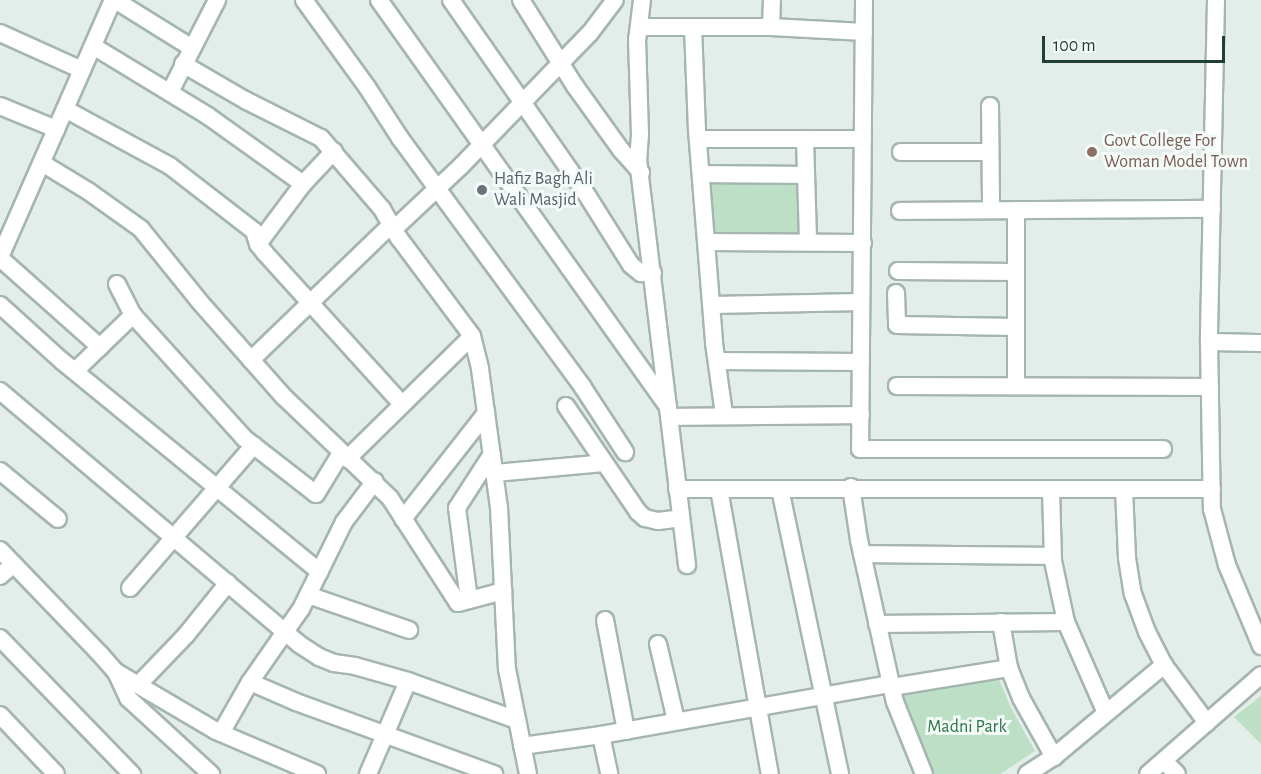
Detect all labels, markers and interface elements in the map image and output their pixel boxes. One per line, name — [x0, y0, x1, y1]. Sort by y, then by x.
scale bar — [1045, 24, 1228, 62]
text: 100 m — [1053, 37, 1096, 55]
place label: Govt College For Woman Model Town — [1104, 131, 1248, 174]
marker: Govt College For Woman Model Town — [1085, 145, 1099, 159]
place label: Hafiz Bagh Ali Wali Masjid — [494, 169, 593, 212]
marker: Hafiz Bagh Ali Wali Masjid — [475, 183, 489, 197]
park label: Madni Park — [927, 716, 1007, 738]

